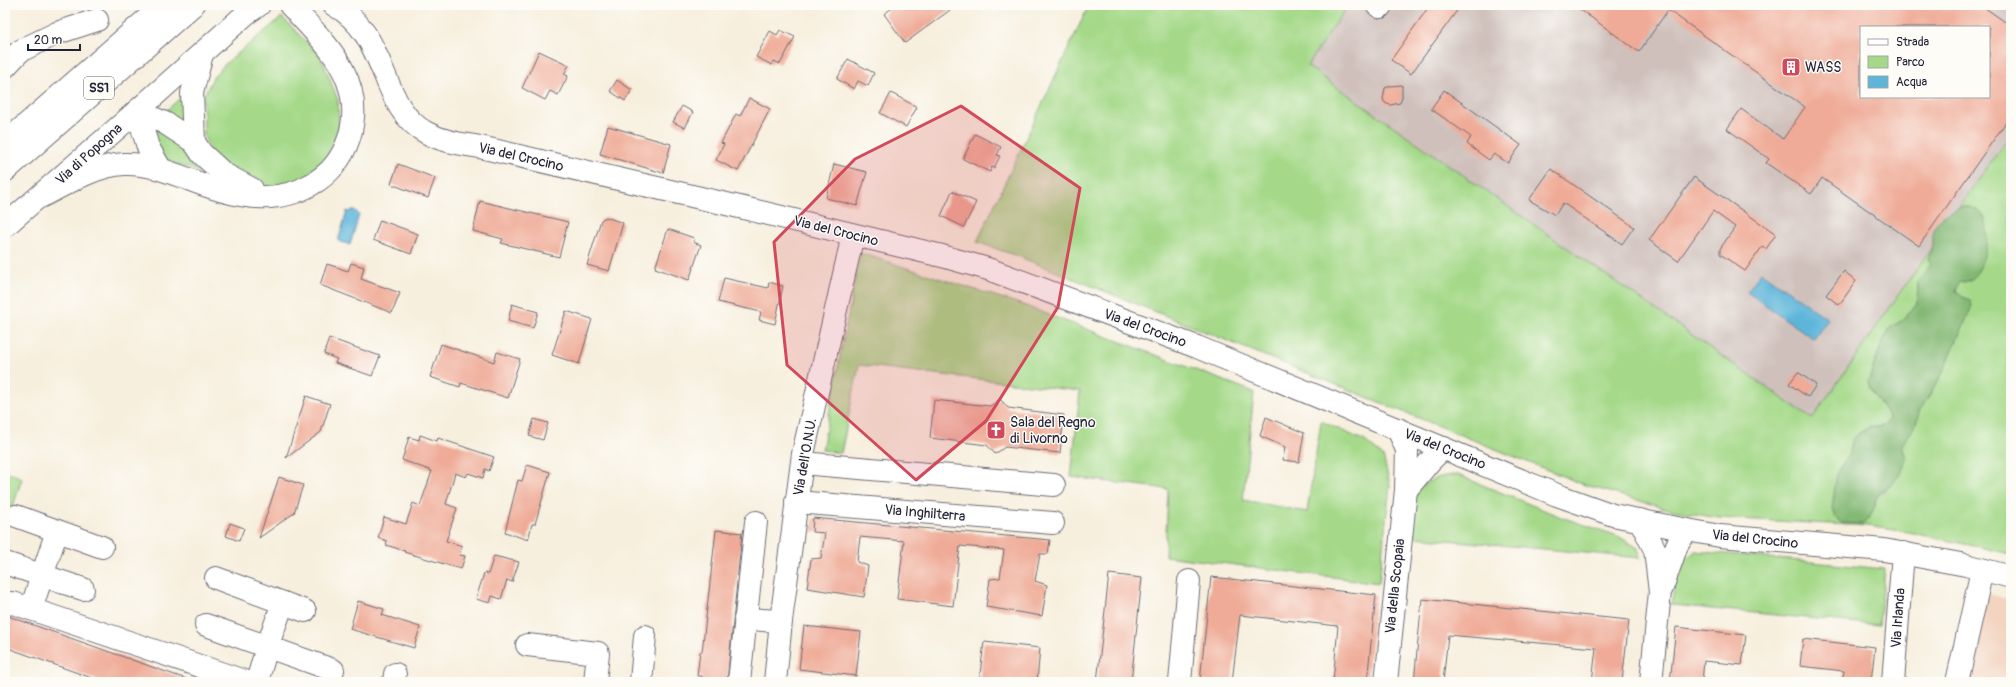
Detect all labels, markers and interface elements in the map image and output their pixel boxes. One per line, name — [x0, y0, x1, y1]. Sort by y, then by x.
scale bar — [28, 26, 80, 52]
legend — [1860, 26, 1990, 98]
text: 20 m — [34, 33, 63, 48]
text: Strada — [1896, 35, 1930, 50]
text: Parco — [1896, 55, 1925, 70]
building icon: WASS — [1780, 56, 1802, 78]
place label: WASS — [1805, 59, 1842, 76]
text: Acqua — [1896, 75, 1928, 90]
road number: SS1 — [84, 77, 114, 99]
street label: Via di Popogna — [52, 120, 126, 188]
street label: Via del Crocino — [477, 139, 566, 175]
street label: Via del Crocino — [792, 212, 881, 250]
street label: Via del Crocino — [1101, 305, 1189, 351]
place label: Sala del Regno di Livorno — [1010, 414, 1096, 447]
street label: Via dell'O.N.U. — [790, 417, 820, 497]
church icon: Sala del Regno di Livorno — [985, 419, 1007, 441]
street label: Via del Crocino — [1402, 425, 1489, 473]
street label: Via Inghilterra — [884, 501, 966, 525]
street label: Via del Crocino — [1711, 526, 1800, 552]
street label: Via della Scopaia — [1382, 538, 1408, 634]
street label: Via Irlanda — [1887, 587, 1909, 649]

